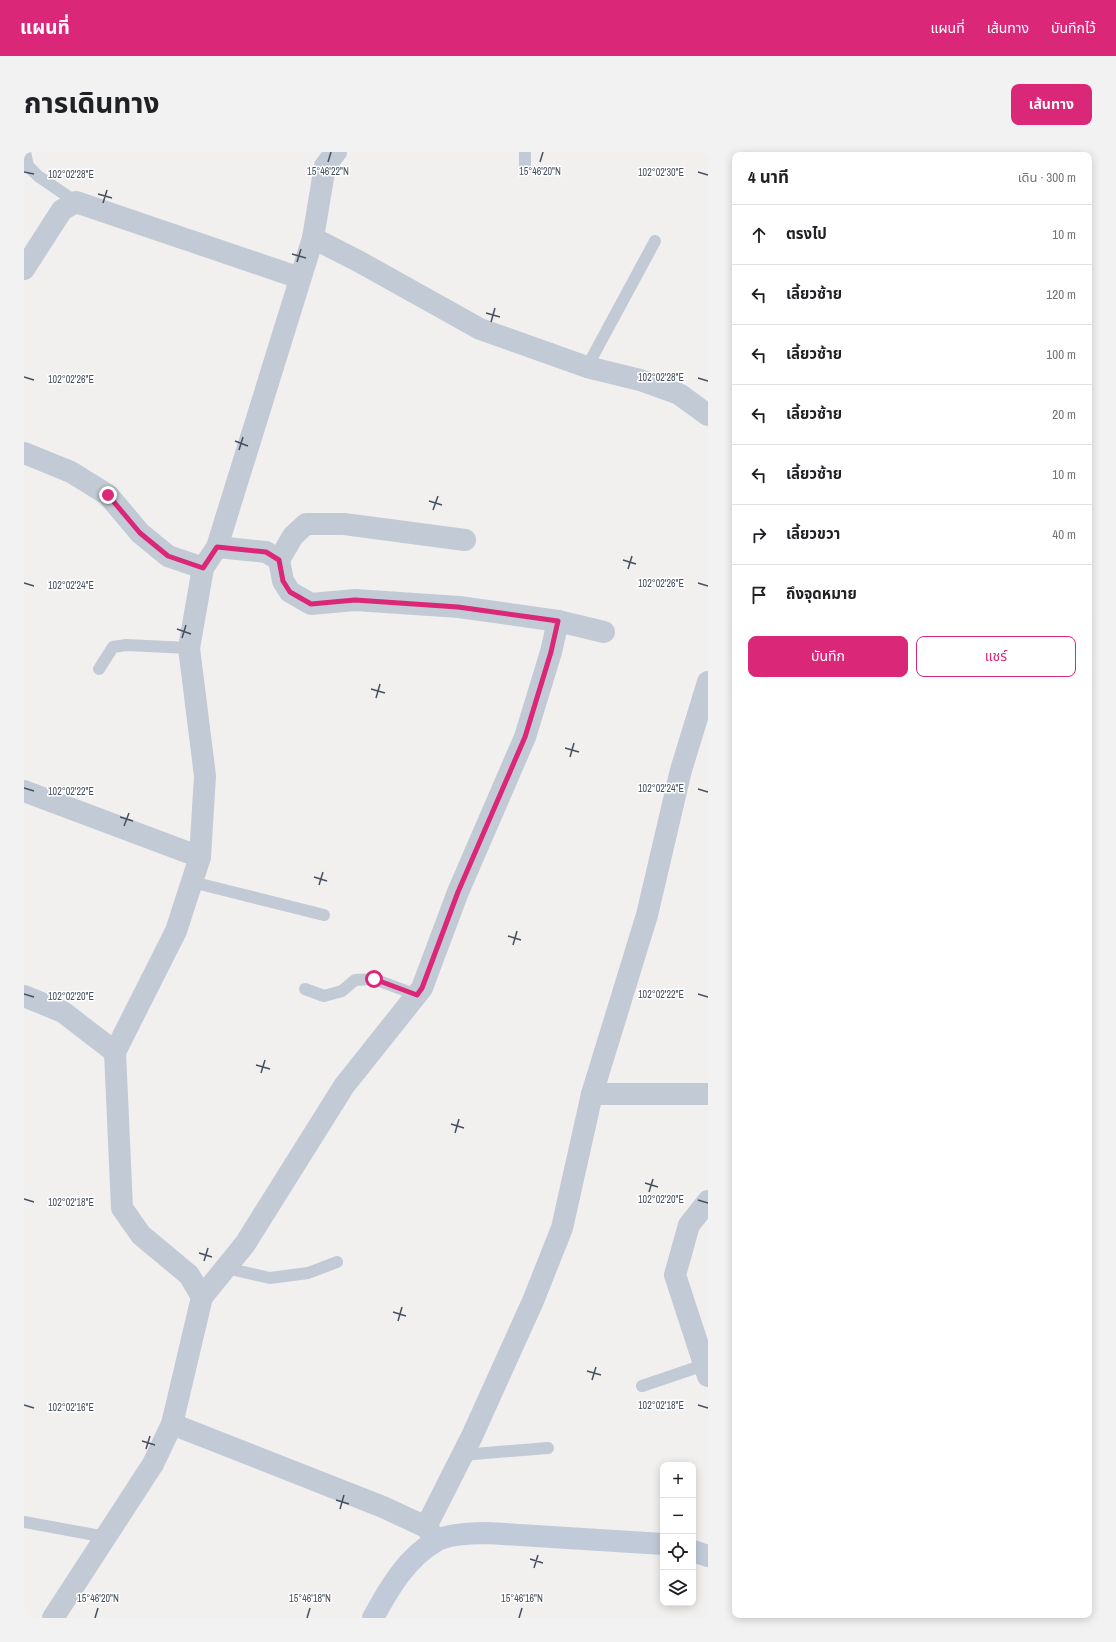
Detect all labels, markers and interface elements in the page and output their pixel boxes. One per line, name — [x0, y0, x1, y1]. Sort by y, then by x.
text: แผนที่ — [20, 14, 70, 40]
text: แผนที่ — [931, 19, 965, 37]
text: เส้นทาง — [987, 19, 1029, 37]
text: บันทึกไว้ — [1051, 19, 1096, 37]
text: การเดินทาง — [24, 84, 159, 122]
button: เส้นทาง — [1011, 84, 1092, 125]
text: 15°46'22"N — [307, 165, 349, 178]
text: 15°46'20"N — [519, 165, 561, 178]
text: 4 นาที — [748, 165, 789, 188]
text: 102°02'30"E — [638, 166, 684, 179]
text: 102°02'28"E — [48, 168, 94, 181]
text: เดิน · 300 m — [1018, 169, 1076, 186]
text: ตรงไป — [786, 223, 827, 244]
icon: ahead — [748, 224, 770, 246]
text: 10 m — [1052, 226, 1076, 243]
text: เลี้ยวซ้าย — [786, 283, 842, 304]
icon: left — [748, 284, 770, 306]
text: 120 m — [1046, 286, 1076, 303]
text: เลี้ยวซ้าย — [786, 343, 842, 364]
icon: left — [748, 344, 770, 366]
text: 100 m — [1046, 346, 1076, 363]
text: 102°02'28"E — [638, 371, 684, 384]
text: 102°02'26"E — [48, 373, 94, 386]
text: เลี้ยวซ้าย — [786, 403, 842, 424]
icon: left — [748, 404, 770, 426]
text: 20 m — [1052, 406, 1076, 423]
text: เลี้ยวซ้าย — [786, 463, 842, 484]
icon: left — [748, 464, 770, 486]
text: 10 m — [1052, 466, 1076, 483]
route end — [99, 486, 117, 504]
text: เลี้ยวขวา — [786, 523, 840, 544]
icon: right — [748, 524, 770, 546]
text: 40 m — [1052, 526, 1076, 543]
text: 102°02'26"E — [638, 577, 684, 590]
text: 102°02'24"E — [48, 579, 94, 592]
text: ถึงจุดหมาย — [786, 583, 857, 604]
icon: arrive — [748, 584, 770, 606]
button: บันทึก — [748, 636, 908, 677]
button: แชร์ — [916, 636, 1076, 677]
text: 102°02'24"E — [638, 782, 684, 795]
text: 102°02'22"E — [48, 785, 94, 798]
route start — [365, 970, 383, 988]
text: 102°02'22"E — [638, 988, 684, 1001]
text: 102°02'20"E — [48, 990, 94, 1003]
text: 102°02'20"E — [638, 1193, 684, 1206]
text: 102°02'18"E — [48, 1196, 94, 1209]
text: 102°02'18"E — [638, 1399, 684, 1412]
text: 102°02'16"E — [48, 1401, 94, 1414]
map controls — [660, 1462, 696, 1606]
button: + — [660, 1462, 696, 1498]
button: − — [660, 1498, 696, 1534]
button: locate — [660, 1534, 696, 1570]
button: layers — [660, 1570, 696, 1606]
text: 15°46'20"N — [77, 1592, 119, 1605]
text: 15°46'18"N — [289, 1592, 331, 1605]
text: 15°46'16"N — [501, 1592, 543, 1605]

